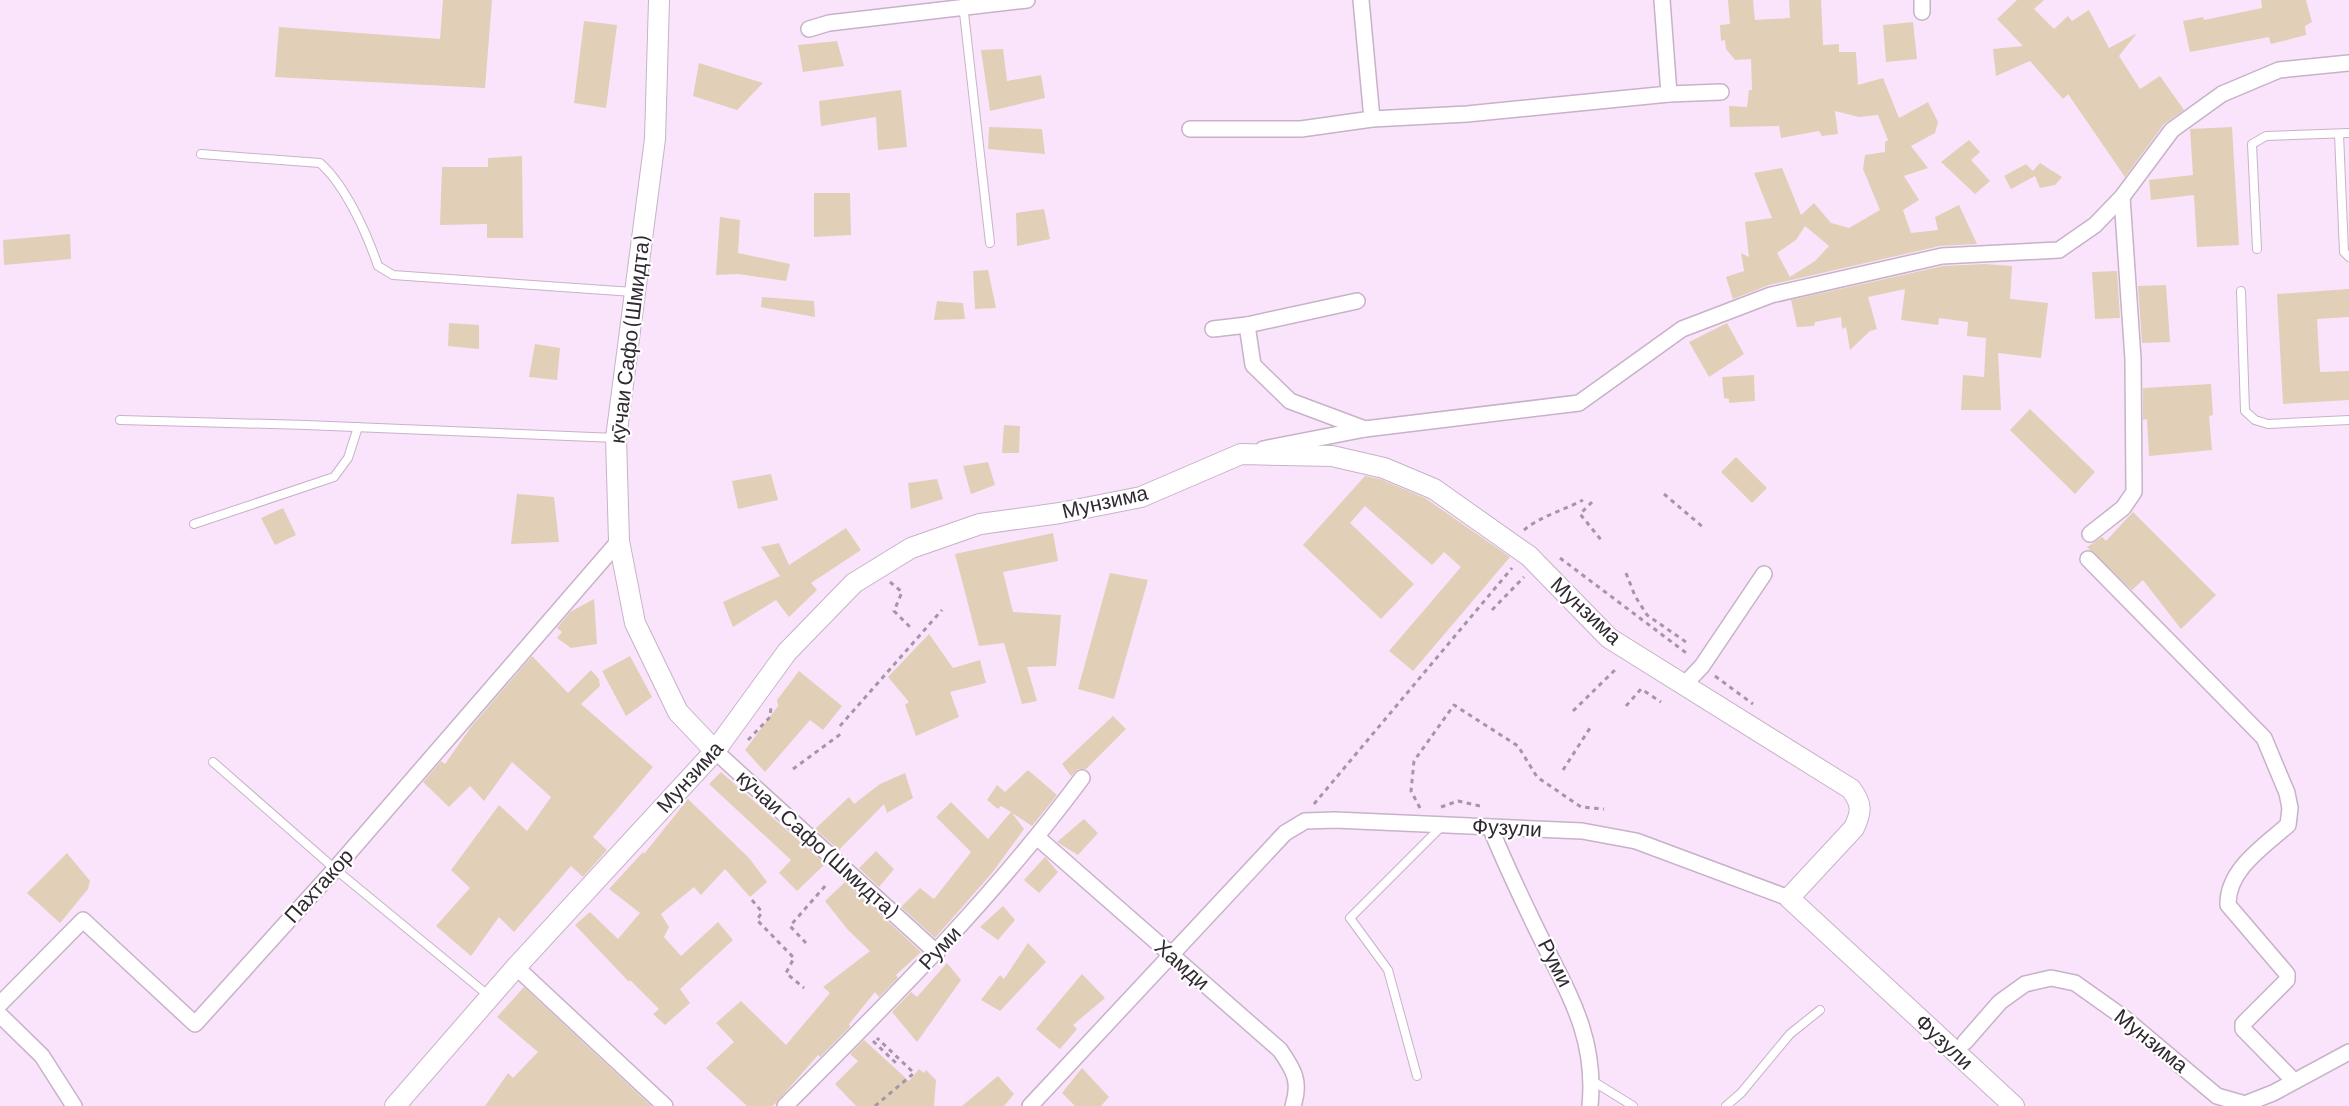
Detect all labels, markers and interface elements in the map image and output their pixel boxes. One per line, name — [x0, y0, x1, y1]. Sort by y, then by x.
street label: кӯчаи Сафо (Шмидта) — [603, 234, 654, 445]
street label: Мунзима — [1059, 478, 1150, 523]
street label: Мунзима — [1547, 571, 1628, 649]
street label: Мунзима — [650, 735, 728, 817]
street label: кӯчаи Сафо (Шмидта) — [732, 764, 904, 922]
street label: Фузули — [1472, 812, 1543, 841]
street label: Пахтакор — [278, 843, 358, 927]
street label: Руми — [913, 920, 965, 974]
street label: Хамди — [1151, 933, 1215, 994]
street label: Руми — [1534, 934, 1579, 990]
street label: Мунзима — [2110, 1003, 2194, 1077]
street label: Фузули — [1911, 1008, 1979, 1074]

